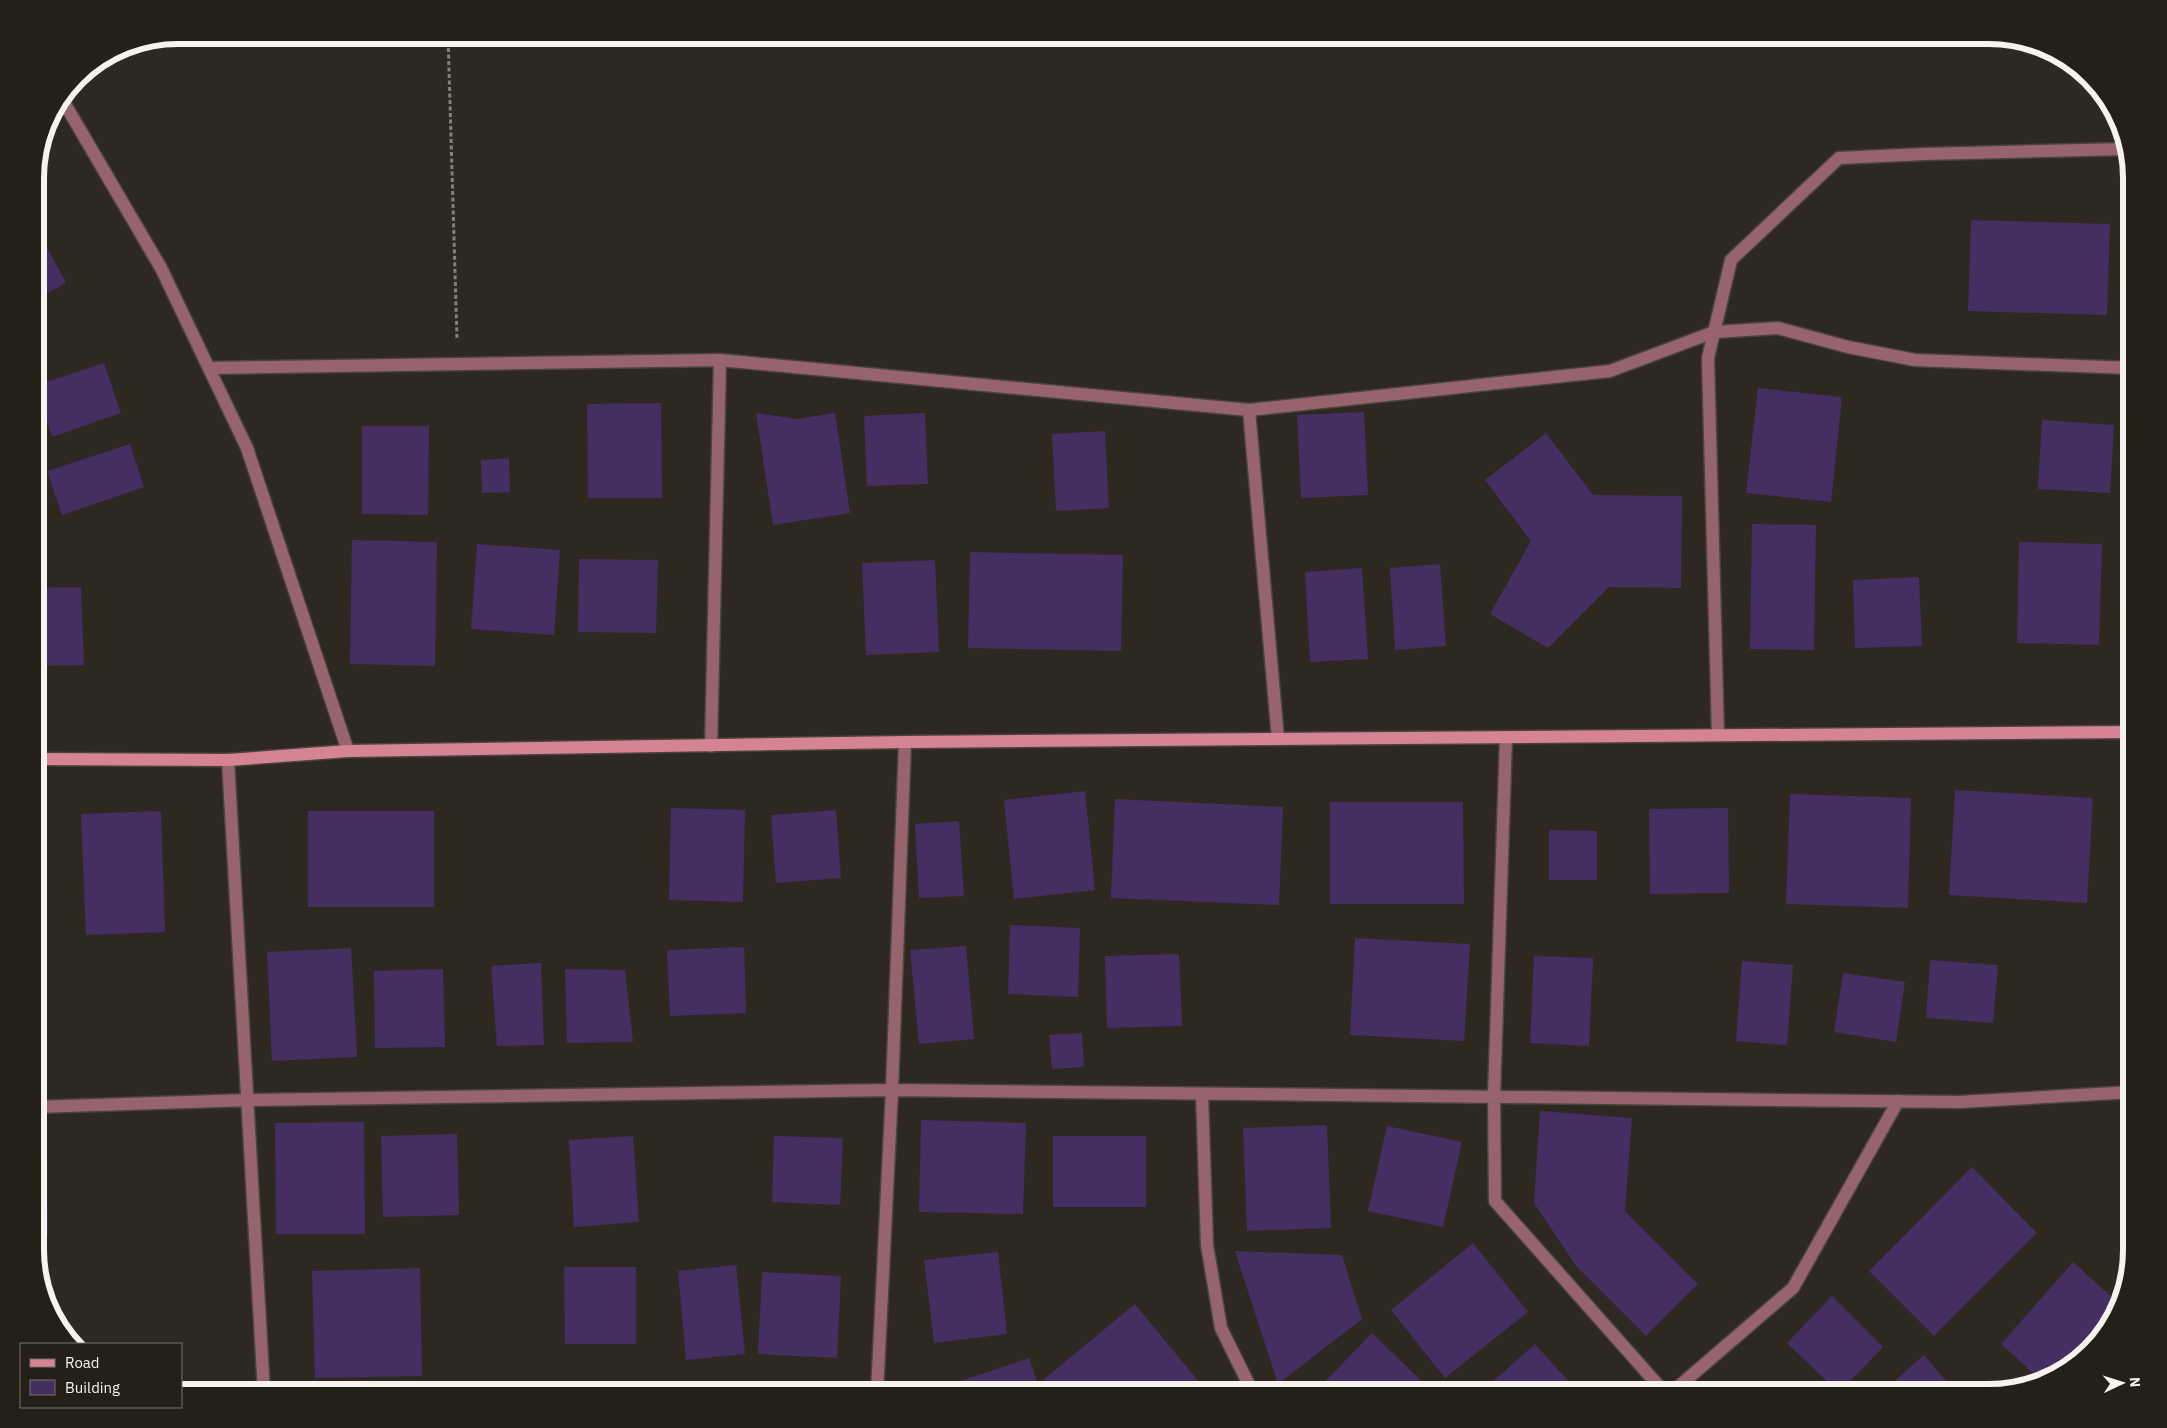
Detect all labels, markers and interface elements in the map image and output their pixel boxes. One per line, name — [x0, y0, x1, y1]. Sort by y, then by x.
legend — [20, 1343, 182, 1408]
text: Road — [65, 1353, 100, 1372]
north arrow — [2097, 1358, 2147, 1408]
text: N — [2126, 1376, 2144, 1388]
text: Building — [65, 1378, 120, 1397]

